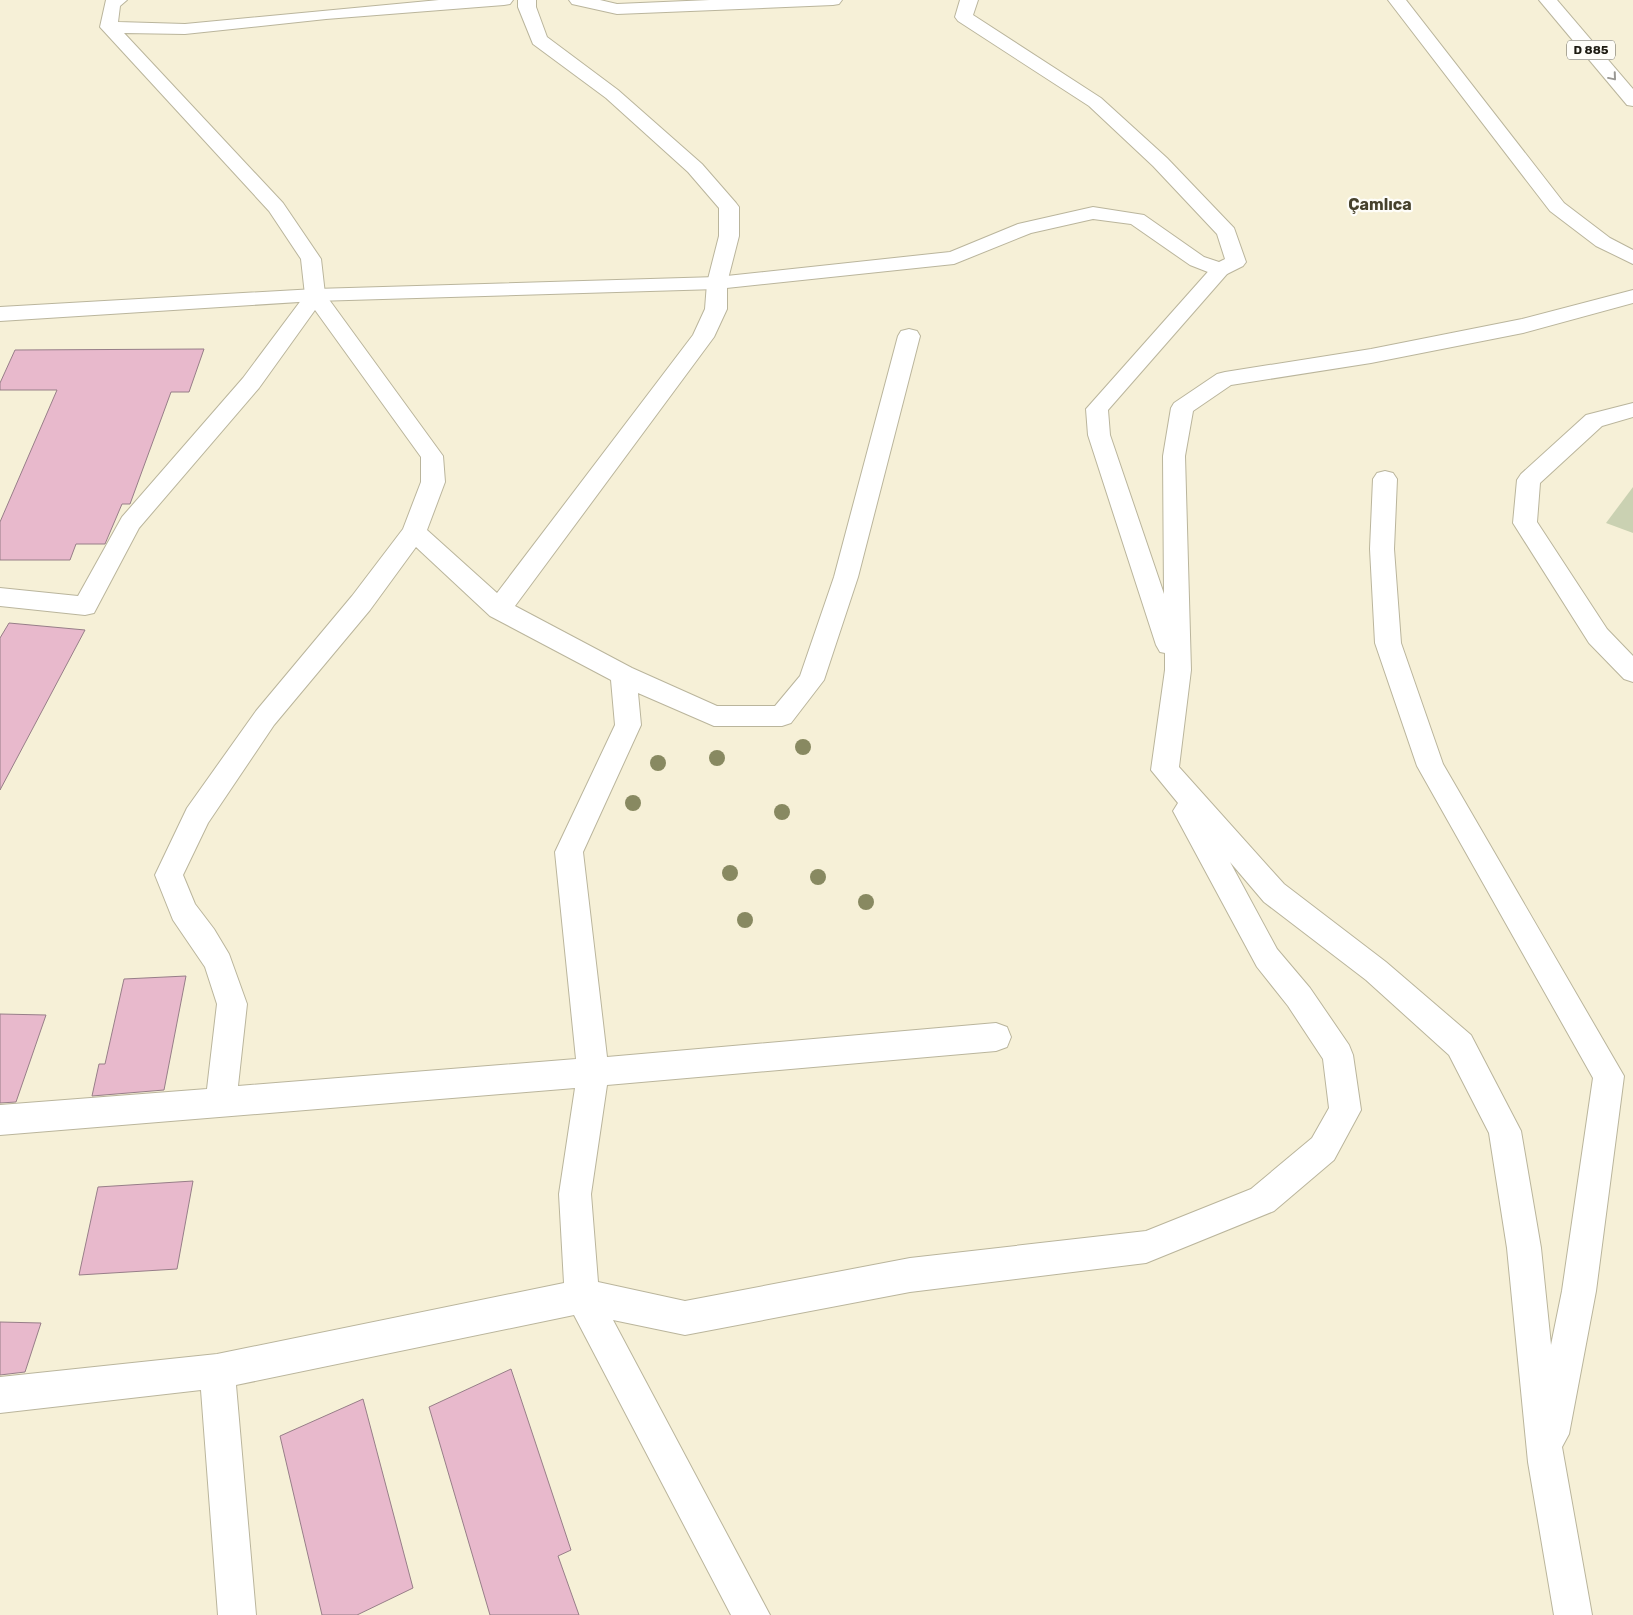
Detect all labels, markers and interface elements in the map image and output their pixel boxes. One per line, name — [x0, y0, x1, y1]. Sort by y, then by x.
road number: D 885 — [1567, 40, 1615, 60]
one-way arrow — [1608, 72, 1617, 81]
district label: Çamlıca — [1348, 195, 1412, 214]

